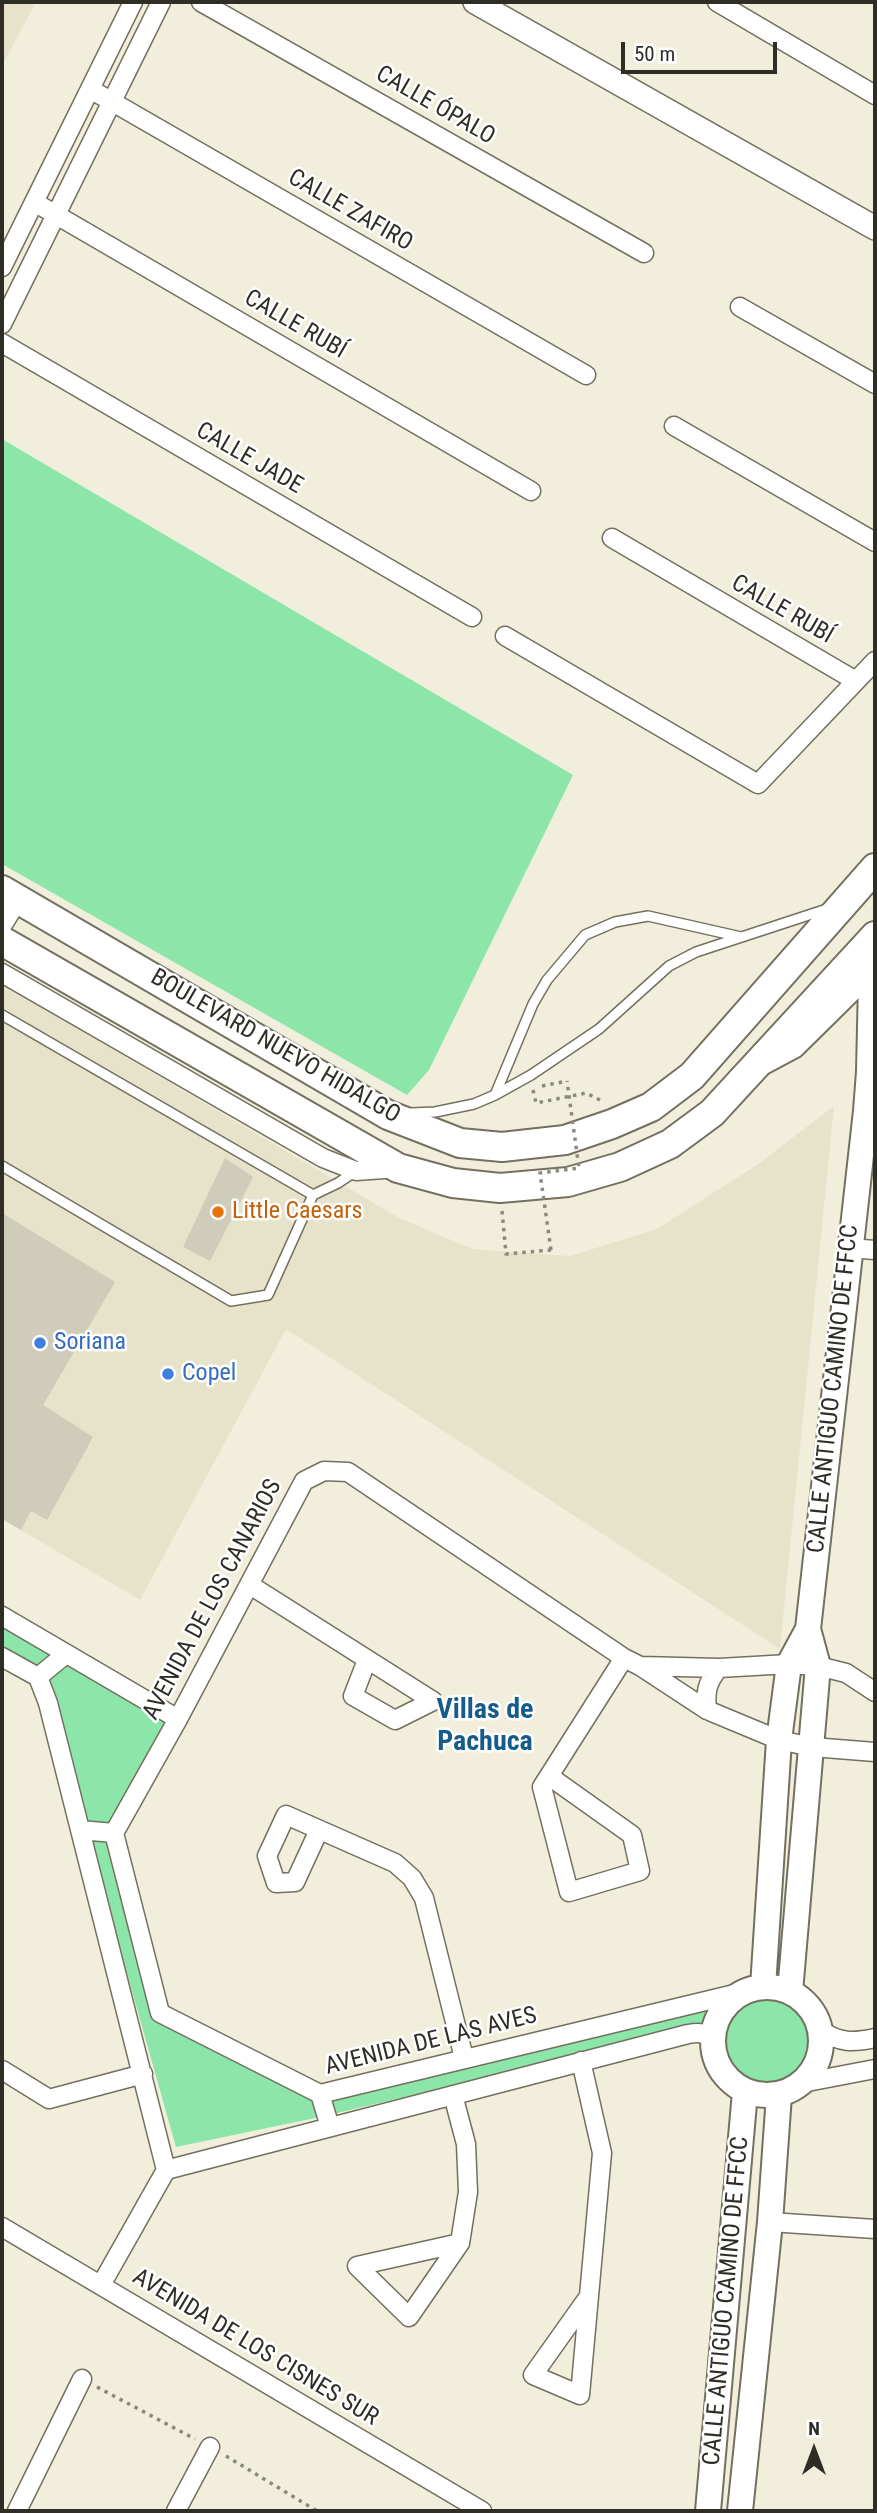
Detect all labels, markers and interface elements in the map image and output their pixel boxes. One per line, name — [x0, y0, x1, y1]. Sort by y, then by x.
scale bar — [625, 28, 781, 72]
text: 50 m — [634, 42, 675, 66]
street label: CALLE ÓPALO — [370, 60, 500, 152]
street label: CALLE ZAFIRO — [283, 164, 417, 258]
street label: CALLE RUBÍ — [239, 284, 351, 366]
street label: CALLE JADE — [190, 417, 308, 501]
street label: CALLE RUBÍ — [726, 569, 838, 651]
street label: BOULEVARD NUEVO HIDALGO — [145, 964, 405, 1130]
place label: Little Caesars — [232, 1198, 362, 1226]
marker: Little Caesars — [210, 1204, 226, 1220]
street label: CALLE ANTIGUO CAMINO DE FFCC — [802, 1223, 866, 1555]
place label: Soriana — [54, 1329, 126, 1357]
marker: Soriana — [32, 1335, 48, 1351]
place label: Copel — [182, 1360, 236, 1388]
marker: Copel — [160, 1366, 176, 1382]
street label: AVENIDA DE LOS CANARIOS — [137, 1475, 289, 1725]
district label: Villas de Pachuca — [437, 1694, 533, 1760]
street label: AVENIDA DE LAS AVES — [322, 2002, 540, 2082]
street label: CALLE ANTIGUO CAMINO DE FFCC — [698, 2135, 756, 2467]
street label: AVENIDA DE LOS CISNES SUR — [127, 2263, 383, 2433]
north arrow — [779, 2415, 849, 2485]
text: N — [808, 2417, 820, 2440]

